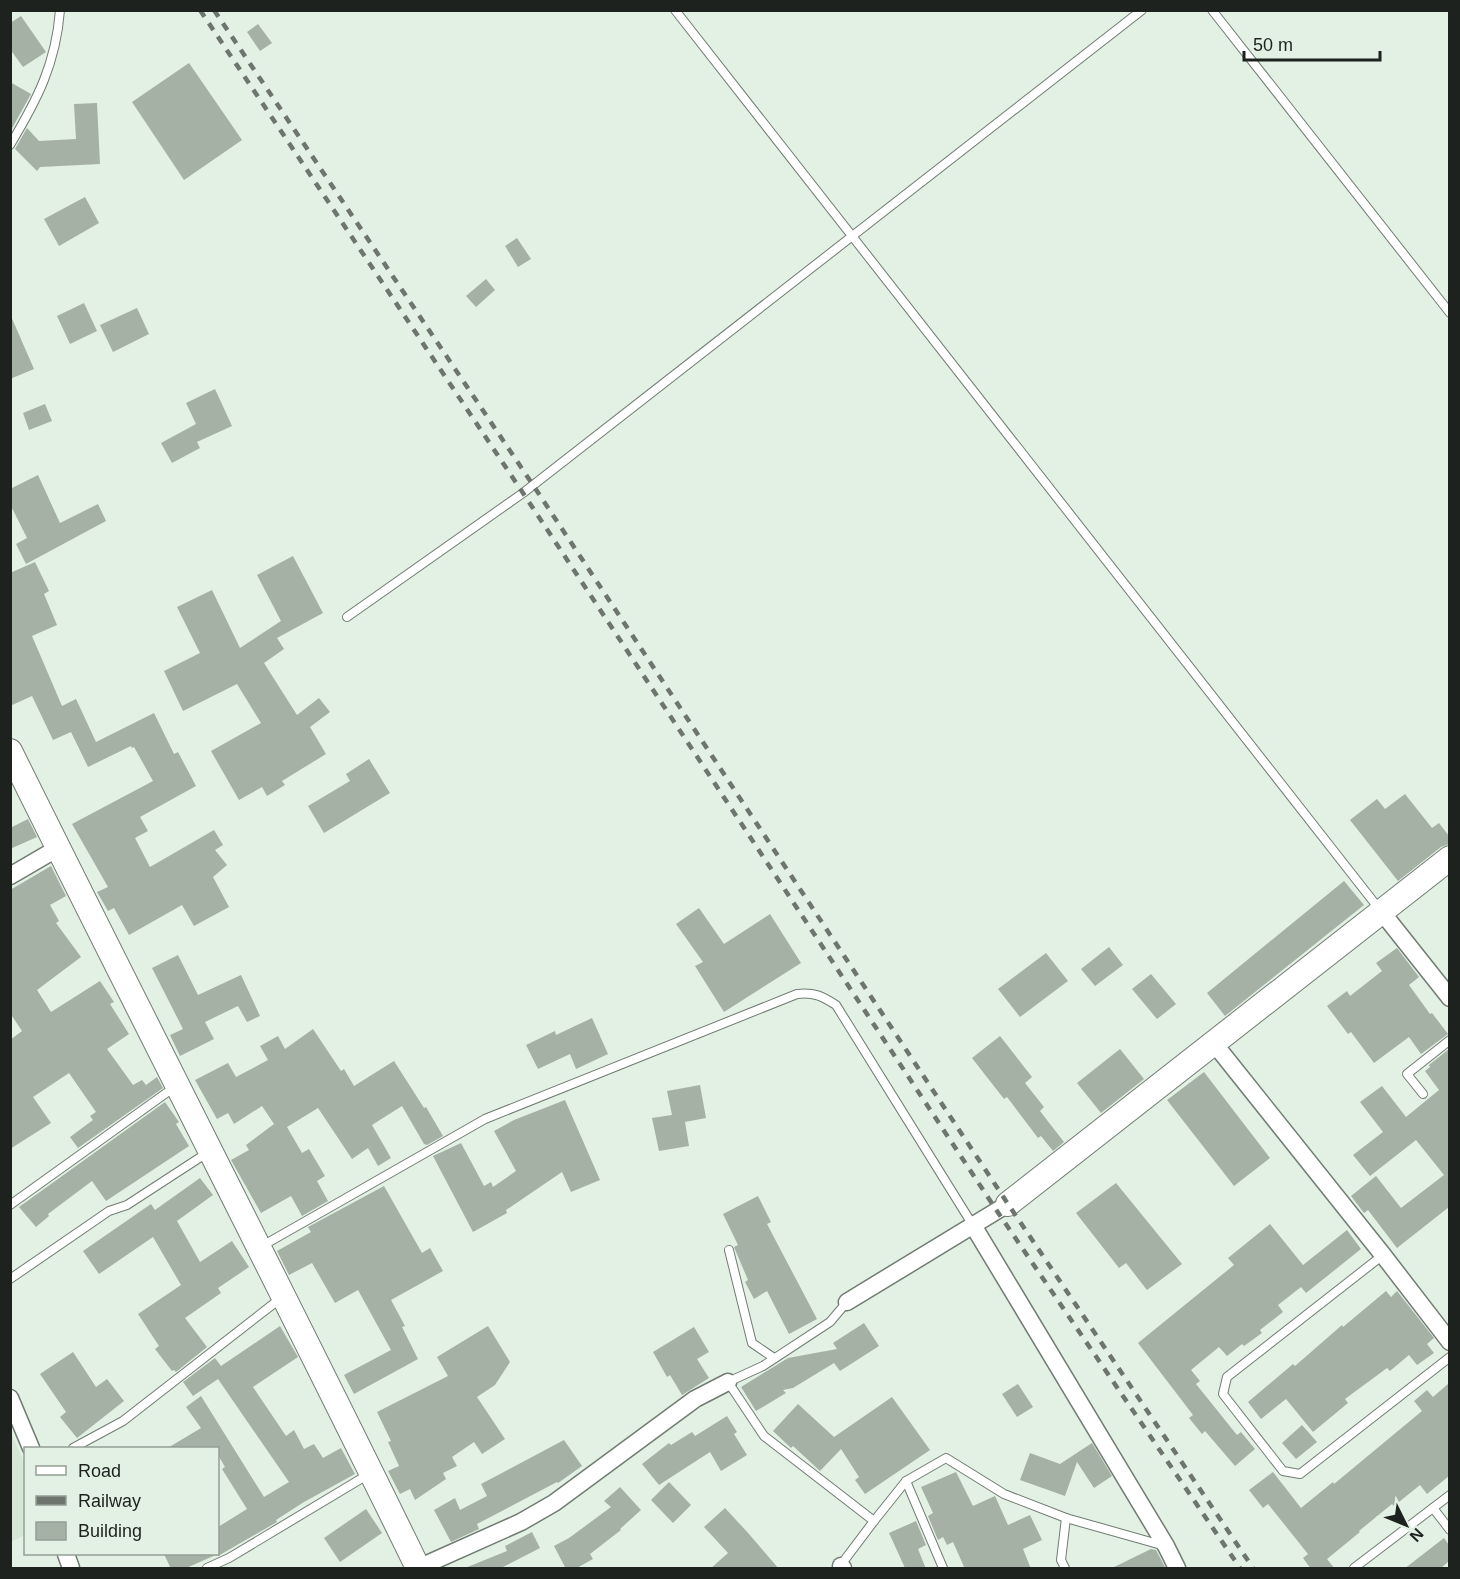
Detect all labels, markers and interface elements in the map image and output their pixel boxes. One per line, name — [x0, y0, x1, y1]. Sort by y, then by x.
scale bar — [1244, 24, 1380, 62]
text: 50 m — [1253, 35, 1293, 55]
legend — [24, 1447, 219, 1555]
text: Road — [78, 1461, 121, 1481]
text: Railway — [78, 1491, 141, 1511]
north arrow — [1376, 1495, 1436, 1555]
text: Building — [78, 1521, 142, 1541]
text: N — [1406, 1525, 1427, 1545]

